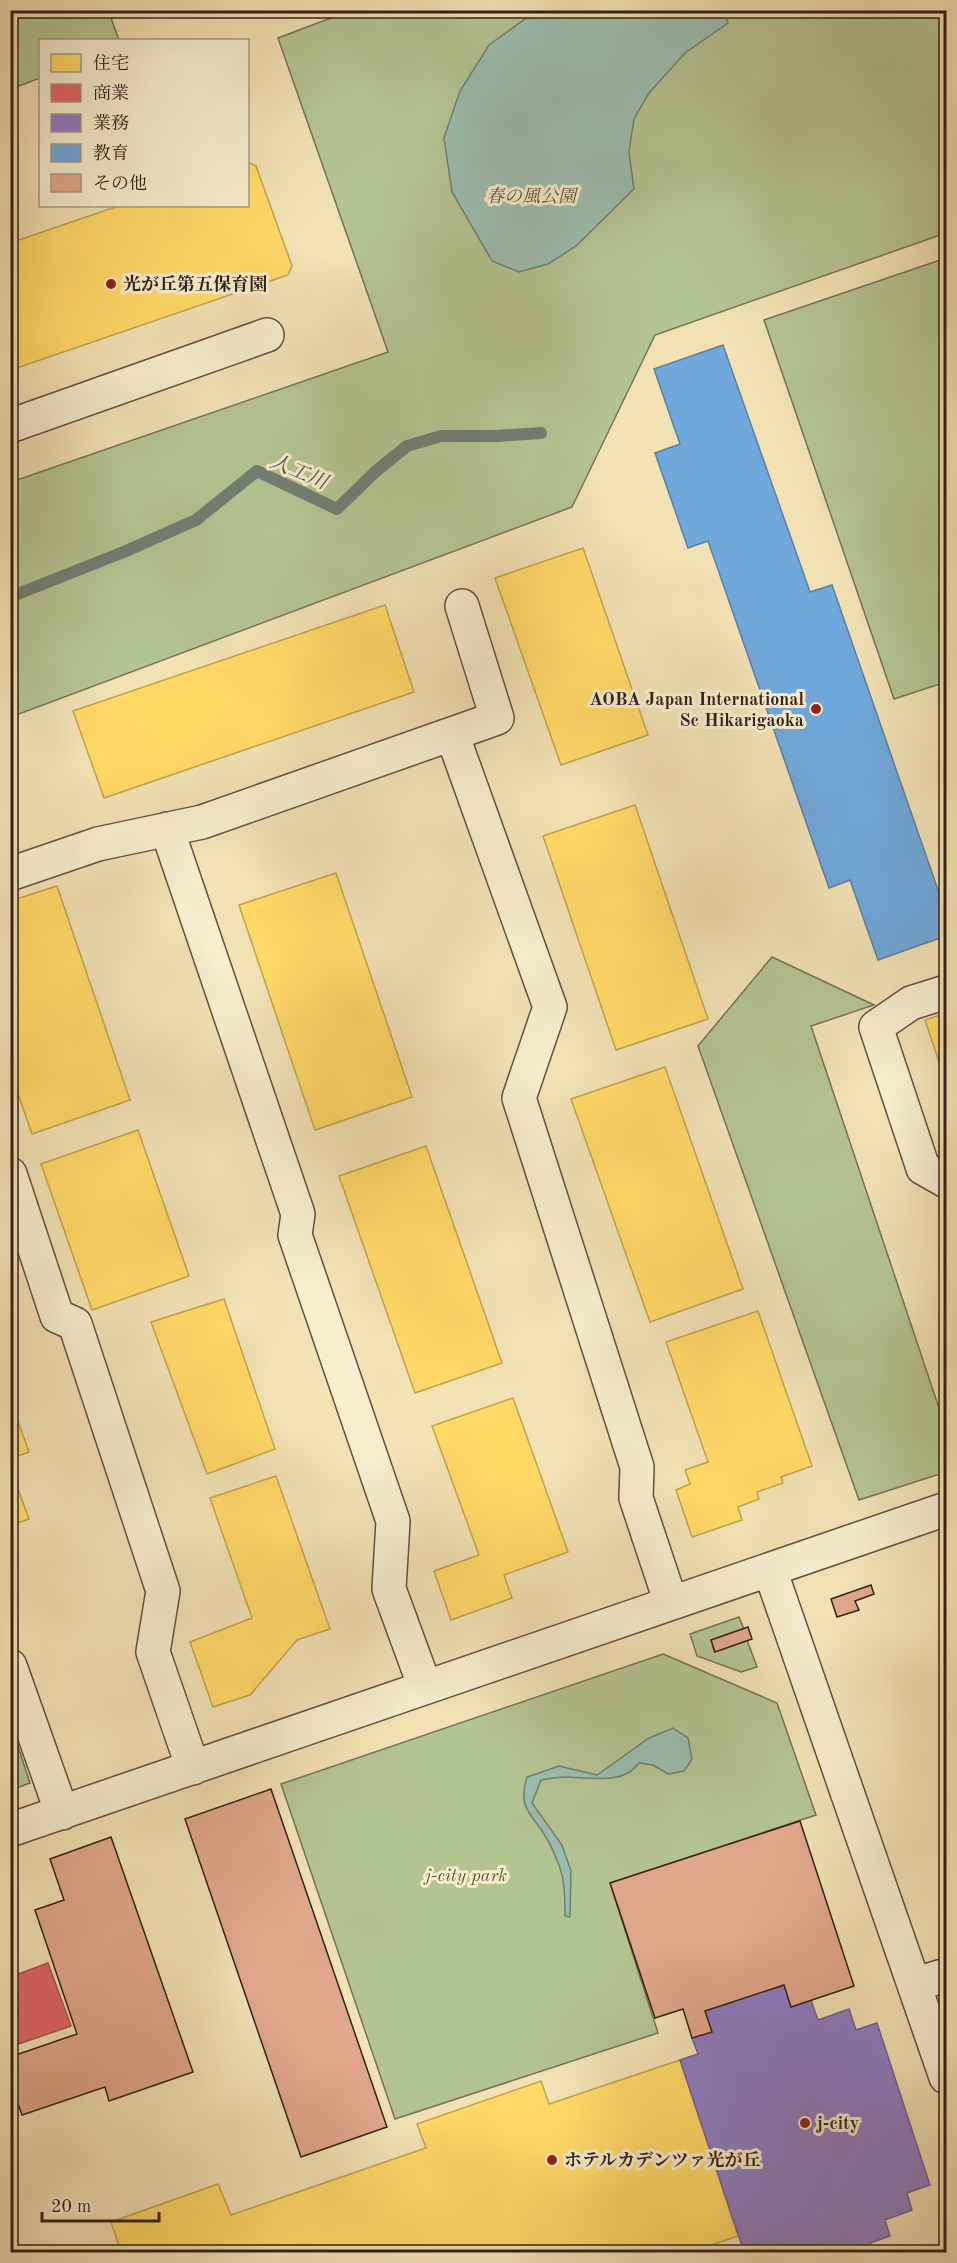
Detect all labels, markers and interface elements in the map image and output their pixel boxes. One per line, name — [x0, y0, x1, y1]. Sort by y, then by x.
legend — [39, 39, 249, 207]
text: 住宅 — [93, 53, 129, 73]
text: 商業 — [93, 83, 129, 103]
text: 業務 — [93, 113, 129, 133]
text: 教育 — [93, 143, 129, 163]
text: その他 — [93, 174, 147, 193]
park label: 春の風公園 — [486, 186, 579, 206]
place label: 光が丘第五保育園 — [123, 274, 267, 294]
marker: 光が丘第五保育園 — [104, 277, 118, 291]
water label: 人工川 — [267, 450, 332, 495]
place label: AOBA Japan International Sc Hikarigaoka — [589, 691, 804, 730]
marker: AOBA Japan International Sc Hikarigaoka — [809, 702, 823, 716]
park label: j-city park — [423, 1867, 507, 1885]
place label: j-city — [816, 2115, 859, 2133]
marker: j-city — [798, 2116, 812, 2130]
place label: ホテルカデンツァ光が丘 — [564, 2150, 761, 2170]
marker: ホテルカデンツァ光が丘 — [545, 2153, 559, 2167]
scale bar — [42, 2185, 159, 2223]
text: 20 m — [51, 2198, 91, 2216]

